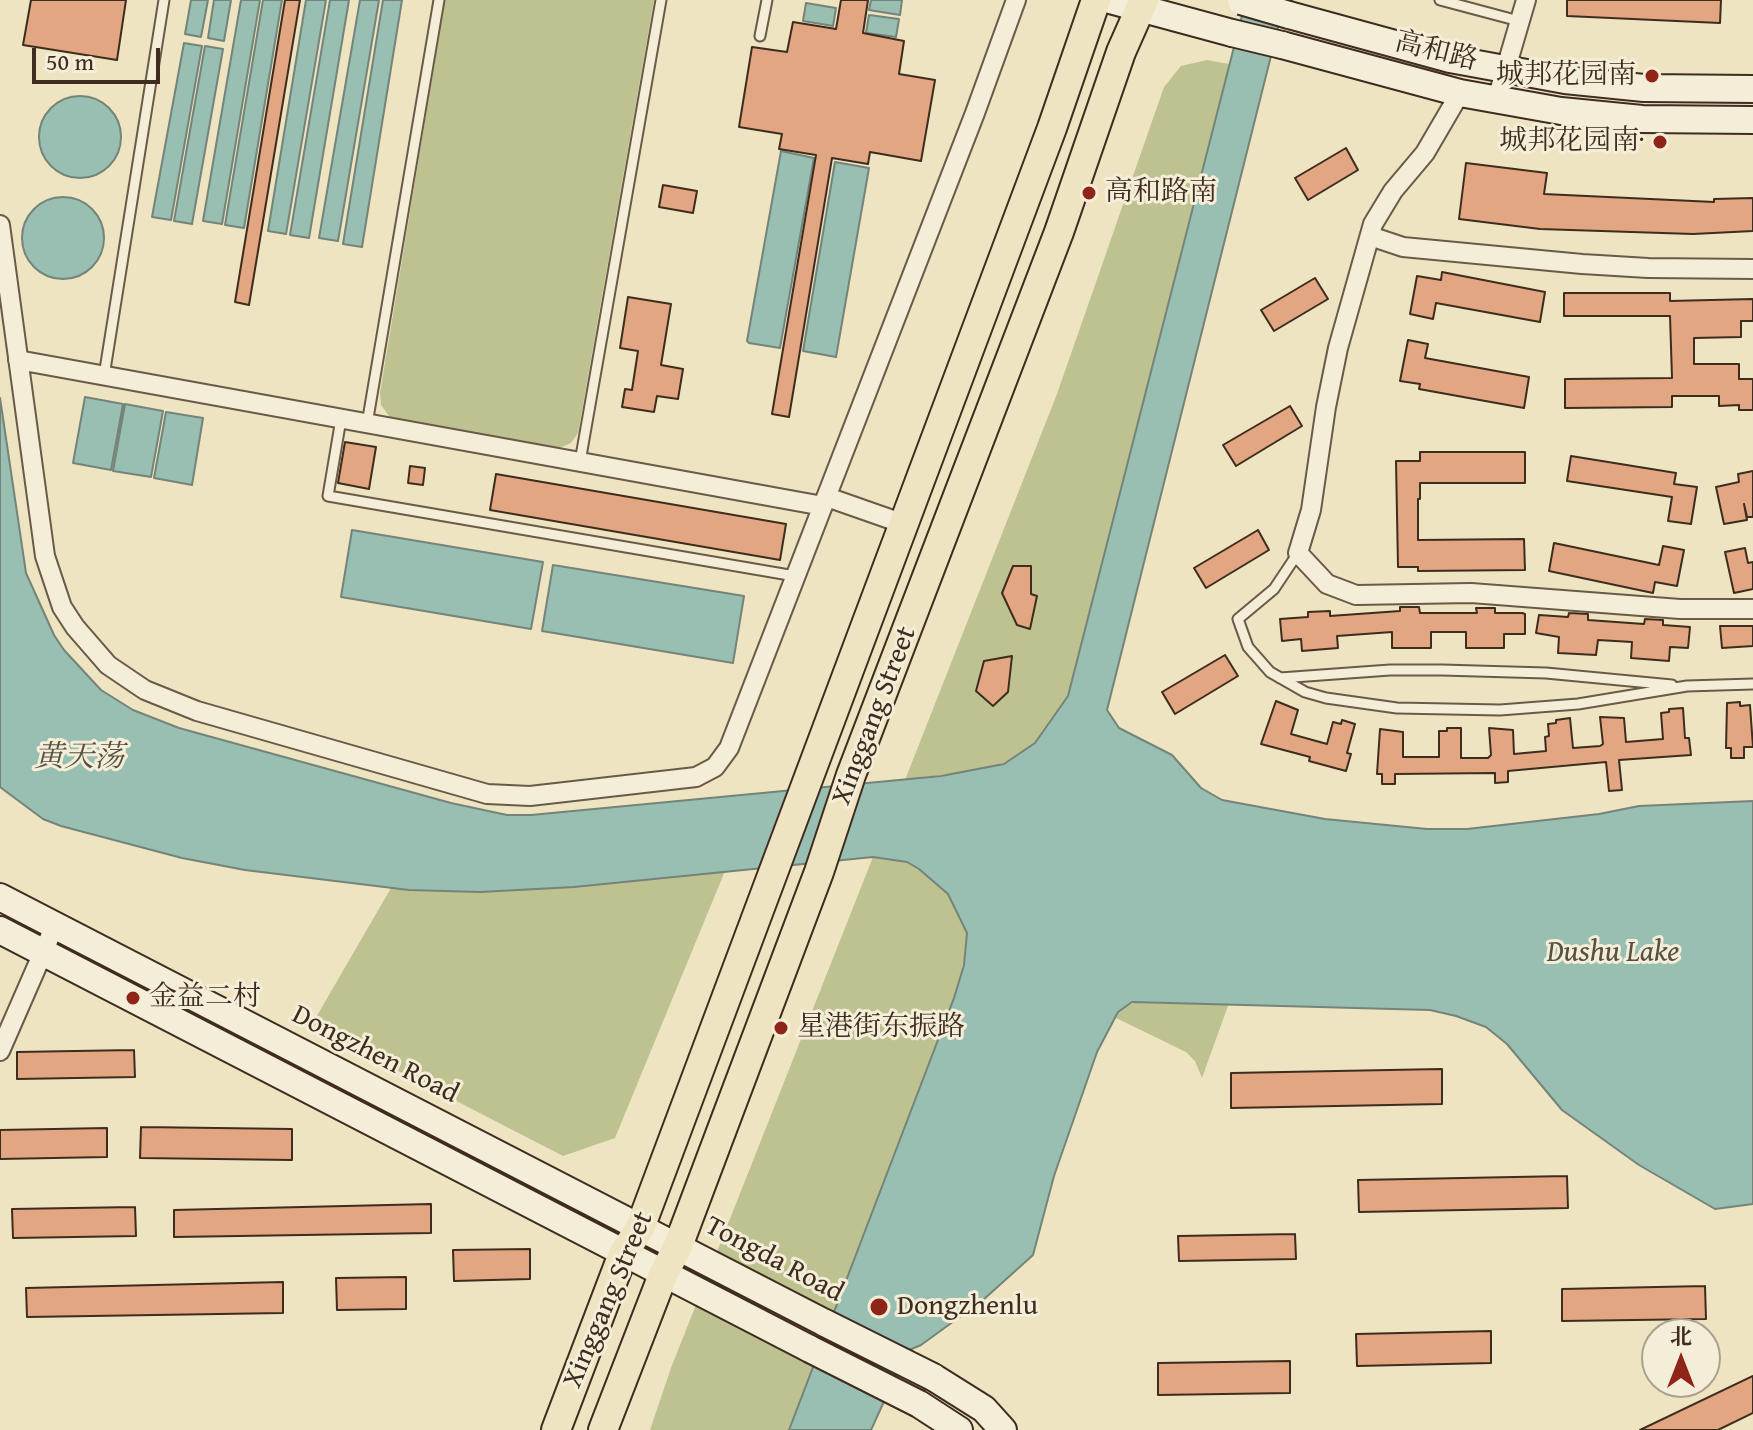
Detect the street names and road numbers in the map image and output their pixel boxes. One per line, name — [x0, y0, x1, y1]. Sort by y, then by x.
street label: 高和路 — [1391, 26, 1481, 78]
street label: Xinggang Street — [826, 622, 924, 810]
street label: Dongzhen Road — [286, 999, 464, 1111]
street label: Xinggang Street — [557, 1207, 661, 1393]
street label: Tongda Road — [699, 1210, 849, 1310]

